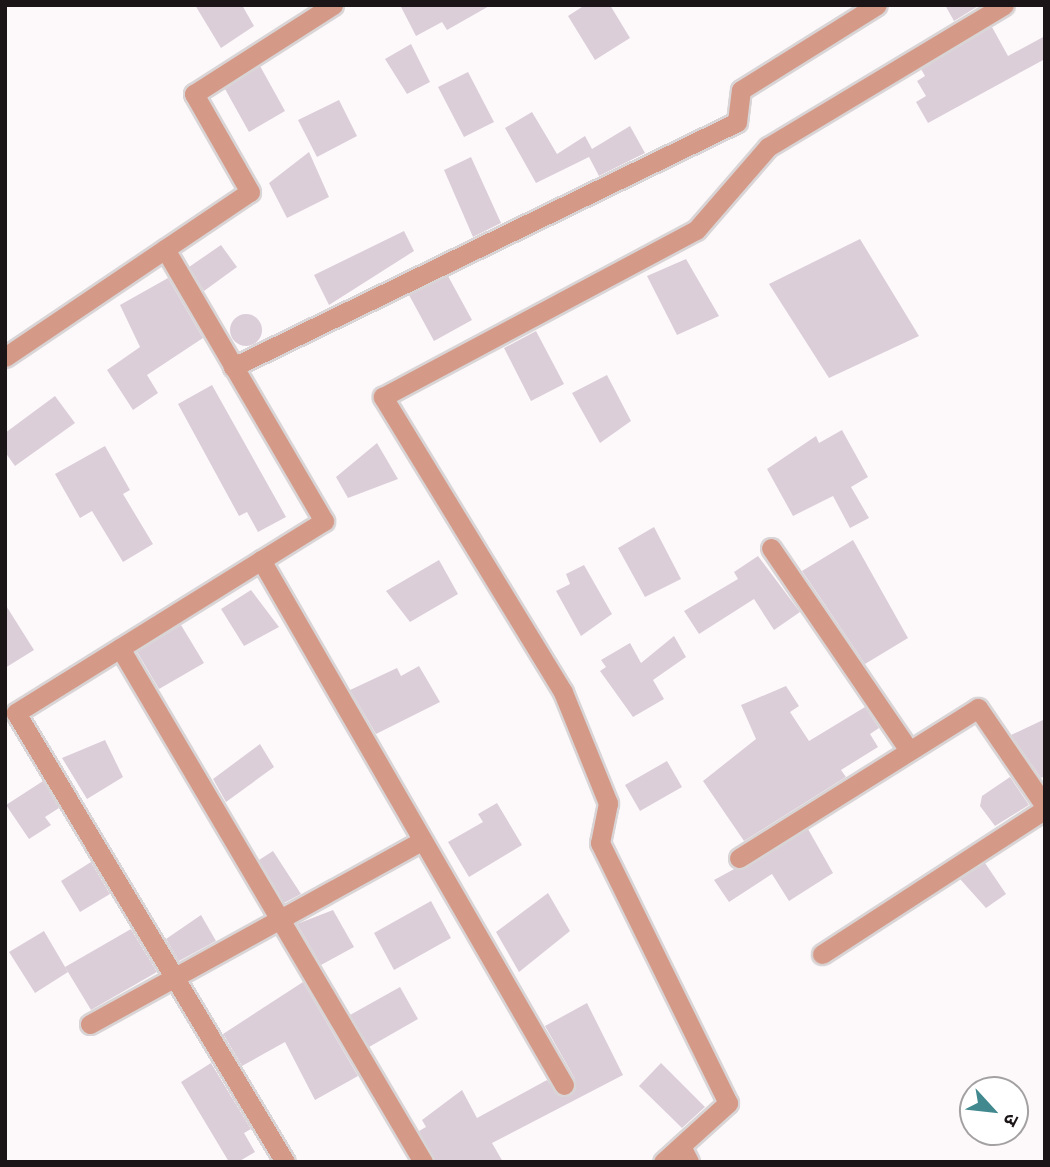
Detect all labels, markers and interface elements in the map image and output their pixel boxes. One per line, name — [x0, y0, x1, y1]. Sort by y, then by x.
north arrow — [959, 1076, 1029, 1146]
text: उ — [999, 1110, 1023, 1130]

